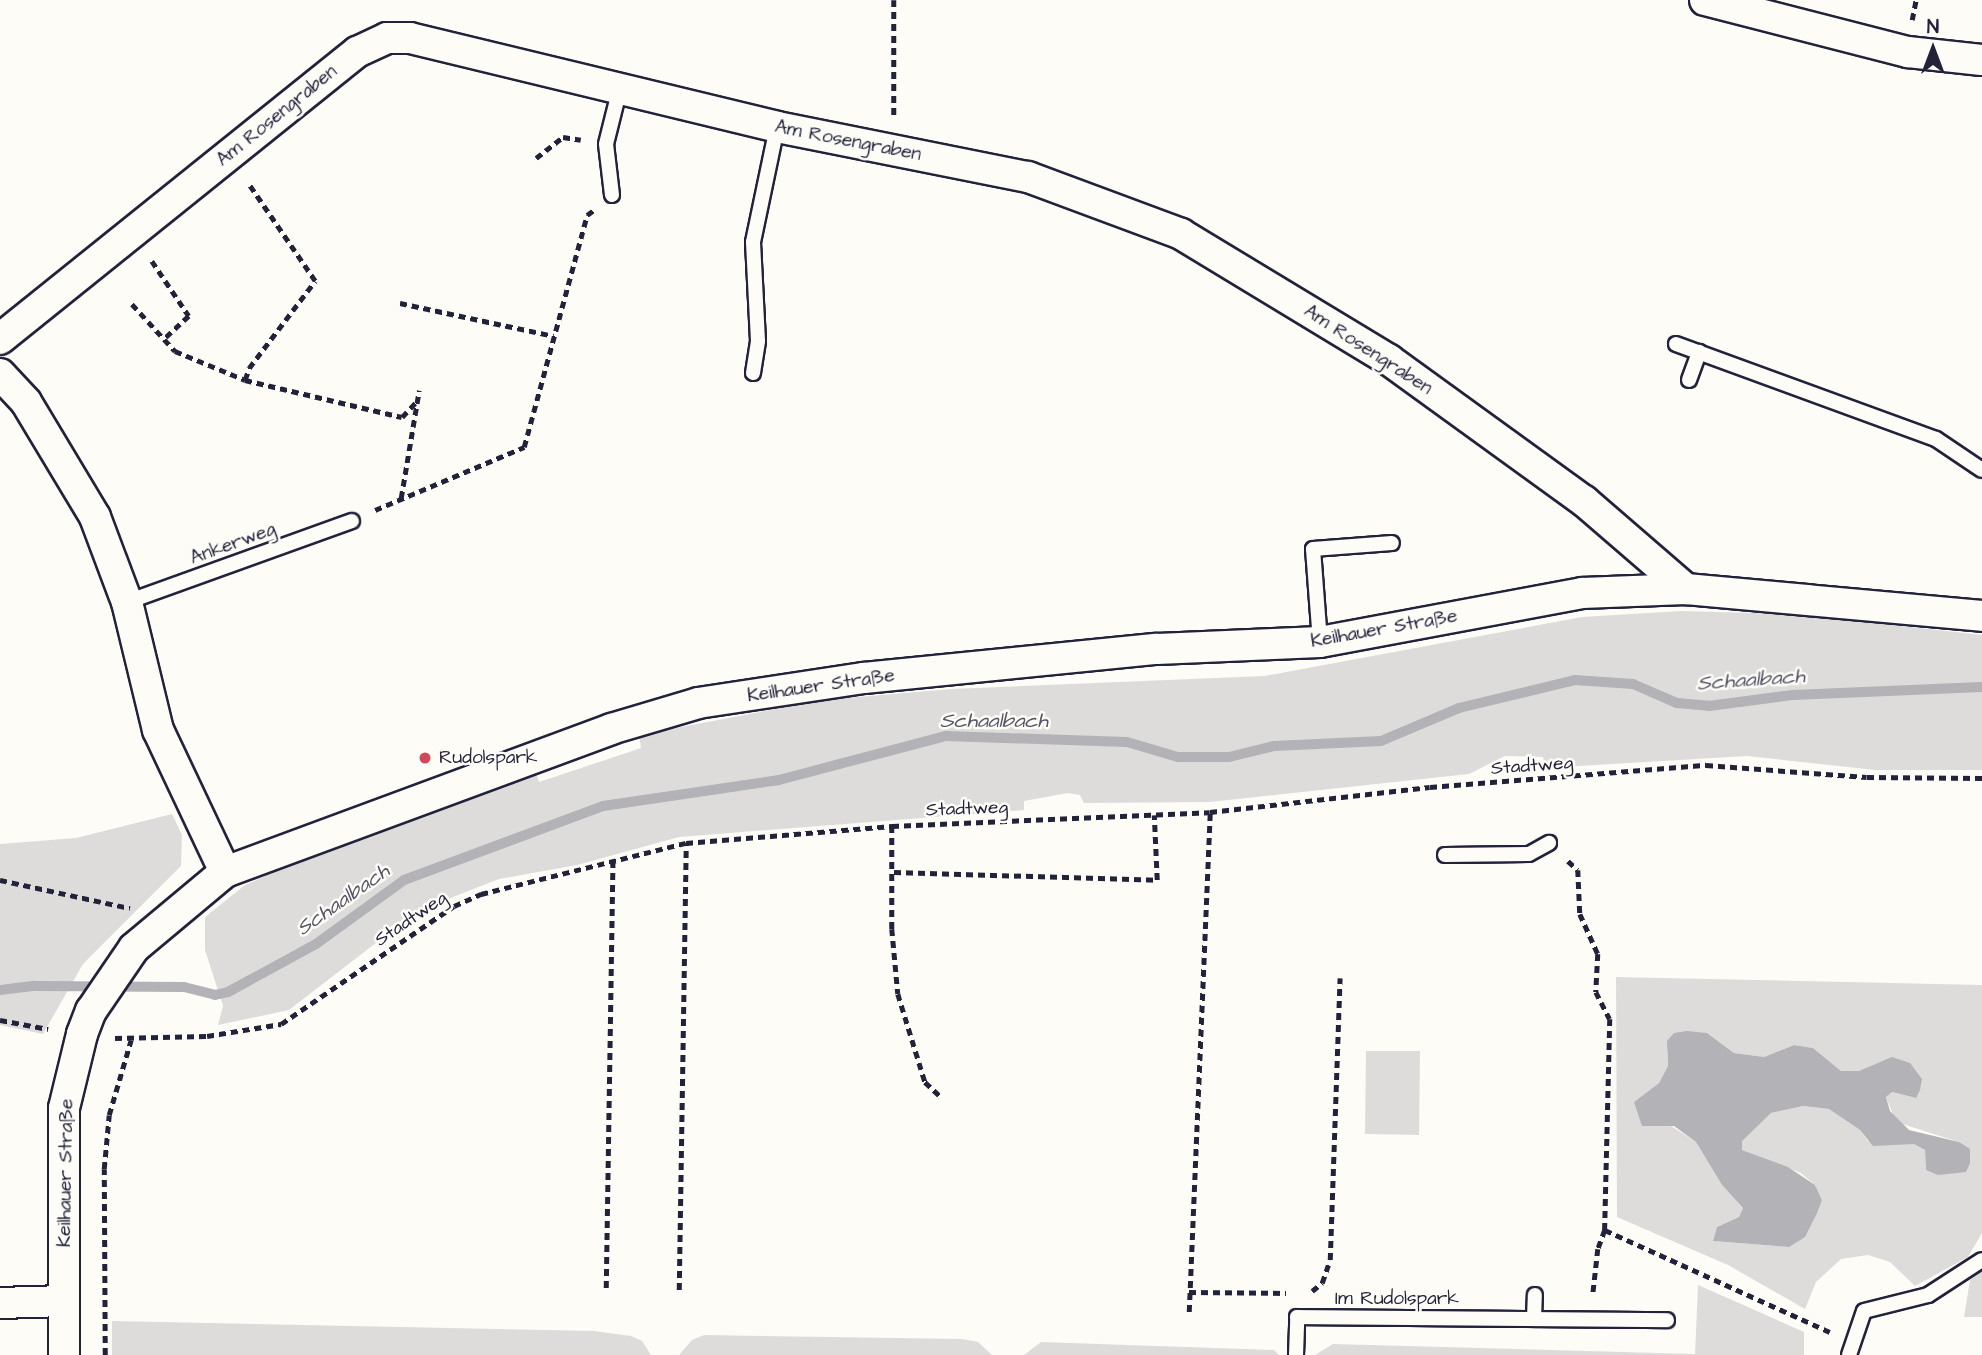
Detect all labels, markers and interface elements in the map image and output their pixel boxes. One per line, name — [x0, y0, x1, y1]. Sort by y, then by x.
north arrow — [1898, 14, 1968, 84]
text: N — [1927, 14, 1939, 41]
street label: Am Rosengraben — [212, 60, 342, 172]
street label: Am Rosengraben — [773, 116, 923, 166]
street label: Am Rosengraben — [1300, 300, 1436, 400]
street label: Ankerweg — [187, 518, 279, 570]
street label: Keilhauer Straße — [1309, 605, 1459, 653]
street label: Keilhauer Straße — [746, 664, 896, 708]
water label: Schaalbach — [1696, 664, 1806, 696]
water label: Schaalbach — [940, 708, 1048, 734]
place label: Rudolspark — [439, 747, 538, 769]
marker: Rudolspark — [417, 750, 433, 766]
street label: Stadtweg — [1490, 752, 1574, 780]
street label: Stadtweg — [925, 796, 1009, 822]
water label: Schaalbach — [292, 859, 394, 941]
street label: Stadtweg — [370, 887, 452, 951]
street label: Keilhauer Straße — [53, 1099, 79, 1247]
street label: Im Rudolspark — [1335, 1288, 1459, 1310]

